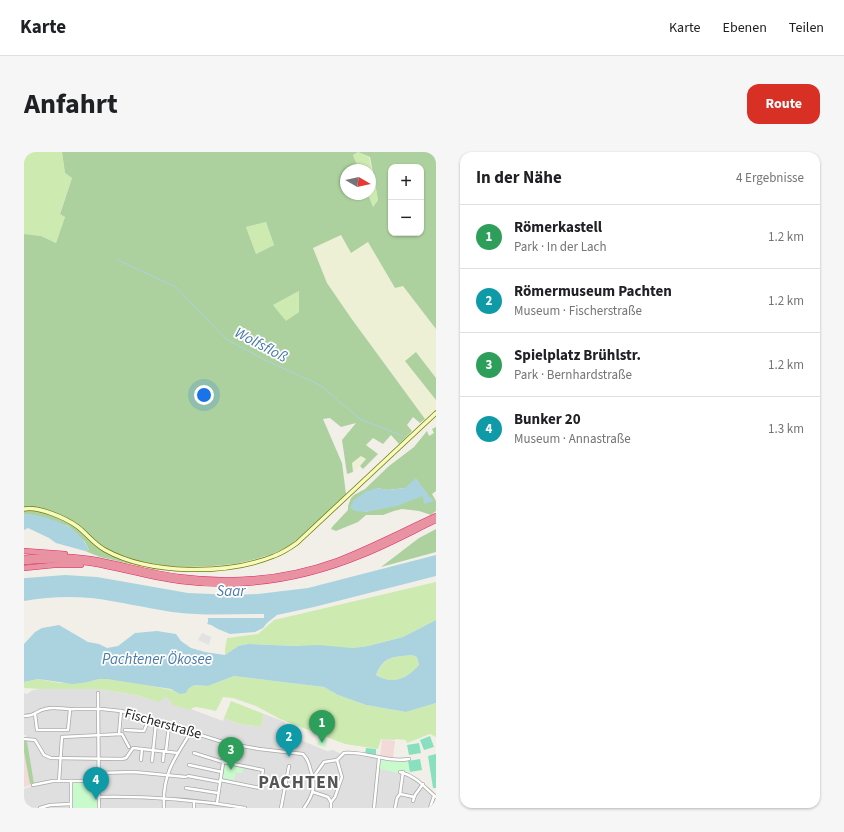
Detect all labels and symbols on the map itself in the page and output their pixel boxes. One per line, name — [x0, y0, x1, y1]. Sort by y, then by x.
north arrow — [340, 164, 376, 200]
water label: Wolfsfloß — [231, 322, 291, 368]
your location — [194, 385, 214, 405]
water label: Saar — [217, 581, 246, 602]
water label: Pachtener Ökosee — [102, 649, 212, 670]
street label: Fischerstraße — [122, 704, 204, 744]
pin: 1 — [309, 710, 335, 743]
pin: 2 — [276, 724, 302, 757]
pin: 3 — [218, 737, 244, 770]
pin: 4 — [83, 767, 109, 800]
district label: PACHTEN — [258, 770, 340, 795]

